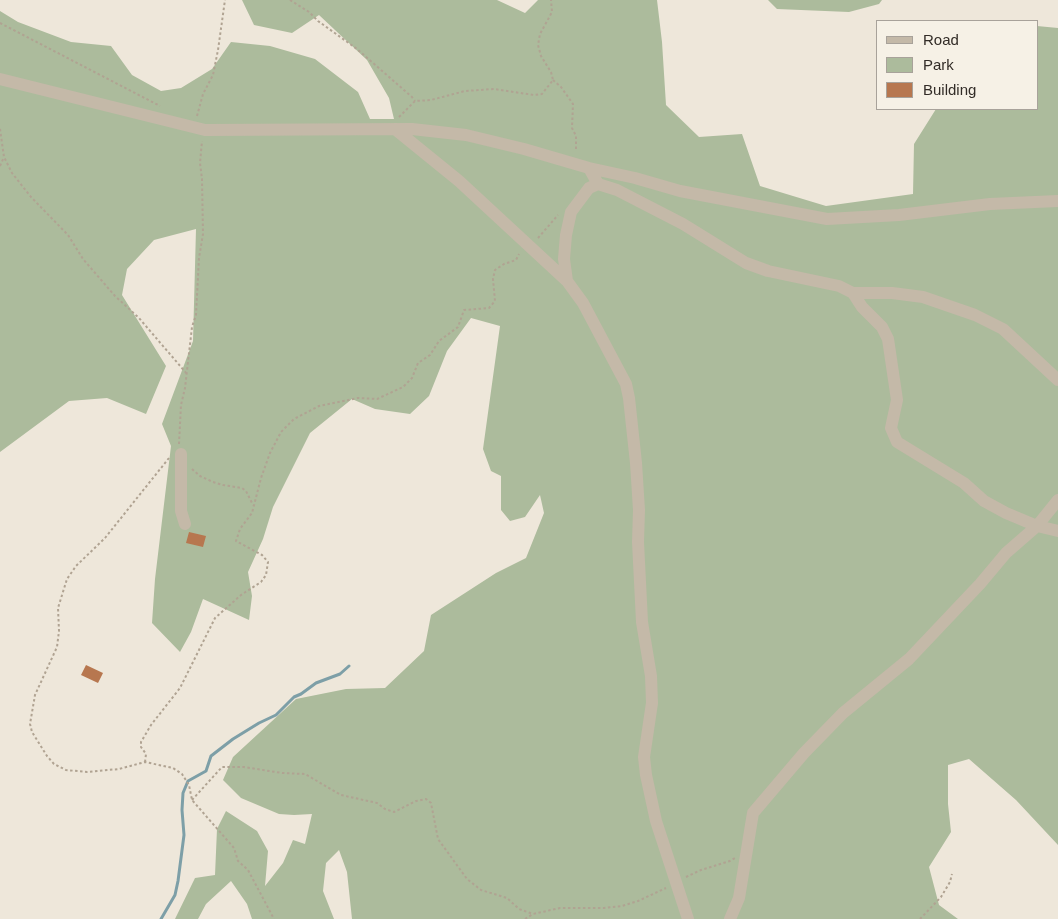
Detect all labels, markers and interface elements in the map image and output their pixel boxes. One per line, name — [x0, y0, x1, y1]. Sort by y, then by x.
legend — [876, 20, 1038, 110]
text: Road — [923, 31, 959, 48]
text: Park — [923, 56, 954, 73]
text: Building — [923, 81, 976, 98]

